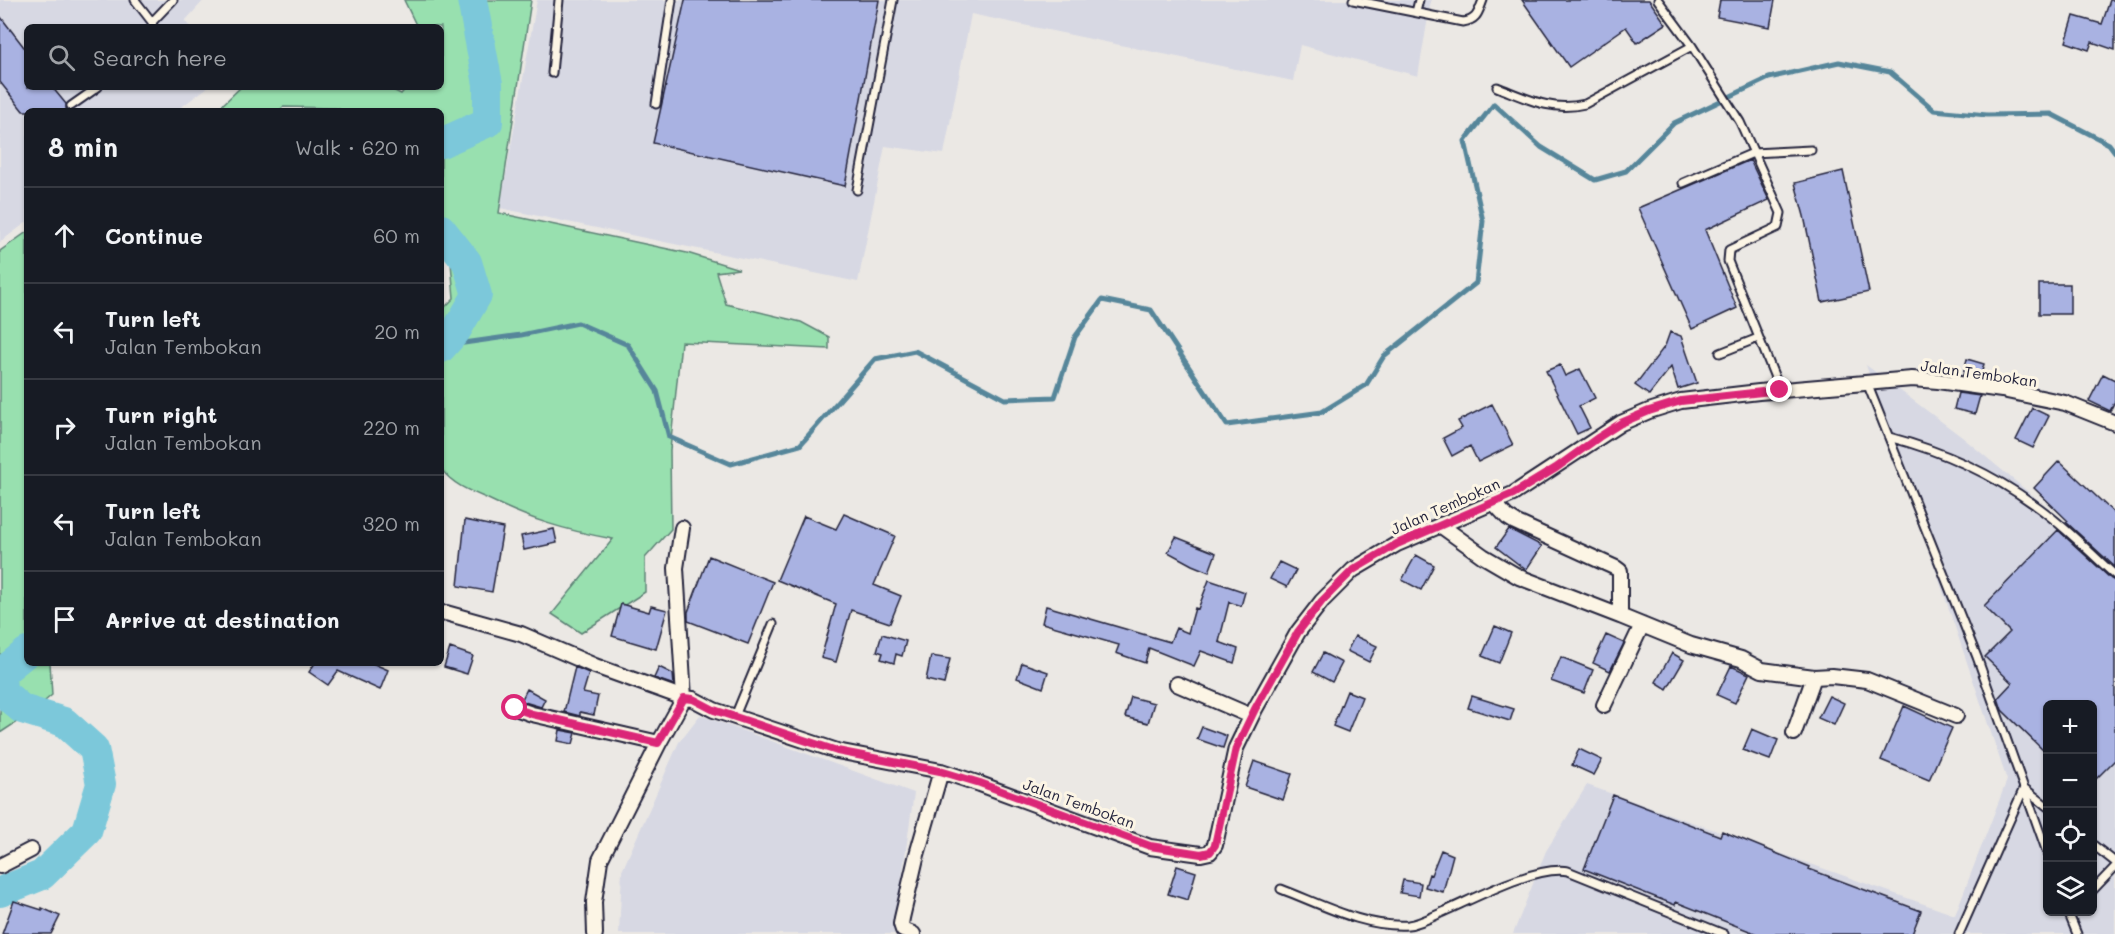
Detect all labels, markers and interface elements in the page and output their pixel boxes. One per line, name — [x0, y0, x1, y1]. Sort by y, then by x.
search box — [24, 24, 444, 90]
icon: search — [45, 41, 78, 74]
text: Search here — [93, 43, 227, 72]
text: 8 min — [48, 130, 118, 164]
text: Walk · 620 m — [295, 134, 420, 160]
icon: ahead — [48, 219, 81, 252]
text: Continue — [105, 221, 203, 250]
text: 60 m — [373, 222, 420, 248]
text: Turn left — [105, 304, 201, 333]
icon: left — [48, 315, 81, 348]
text: 20 m — [374, 318, 420, 344]
text: Jalan Tembokan — [105, 333, 262, 359]
street label: Jalan Tembokan — [1919, 355, 2039, 391]
route end — [1766, 376, 1792, 402]
text: Turn right — [105, 400, 217, 429]
icon: right — [48, 411, 81, 444]
text: 220 m — [363, 414, 420, 440]
text: Jalan Tembokan — [105, 429, 262, 455]
street label: Jalan Tembokan — [1387, 473, 1503, 539]
text: Turn left — [105, 496, 201, 525]
icon: left — [48, 507, 81, 540]
text: 320 m — [362, 510, 420, 536]
text: Jalan Tembokan — [105, 525, 262, 551]
icon: arrive — [48, 603, 81, 636]
text: Arrive at destination — [105, 605, 340, 634]
route start — [501, 694, 527, 720]
map controls — [2043, 700, 2097, 916]
button: + — [2043, 700, 2097, 754]
button: − — [2043, 754, 2097, 808]
street label: Jalan Tembokan — [1020, 774, 1138, 832]
button: locate — [2043, 808, 2097, 862]
button: layers — [2043, 862, 2097, 916]

